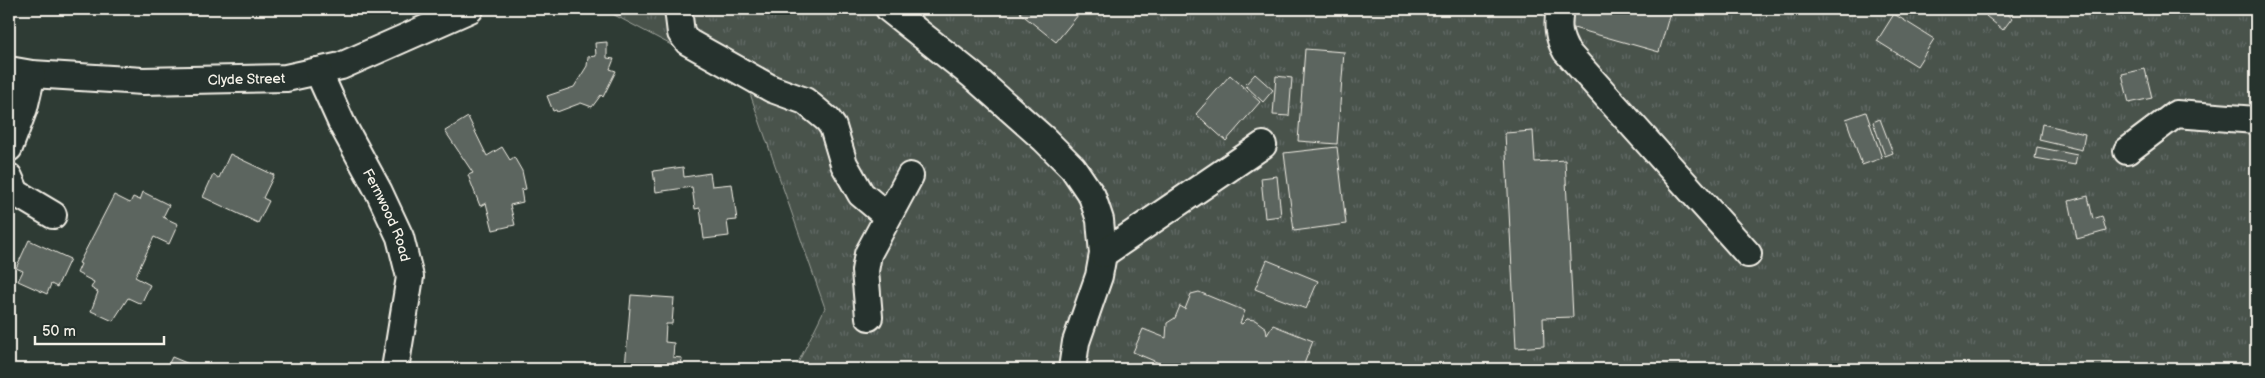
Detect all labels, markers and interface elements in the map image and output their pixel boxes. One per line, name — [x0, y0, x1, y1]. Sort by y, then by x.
street label: Clyde Street — [208, 70, 286, 88]
street label: Fernwood Road — [359, 165, 414, 263]
scale bar — [35, 313, 164, 345]
text: 50 m — [42, 322, 76, 341]

